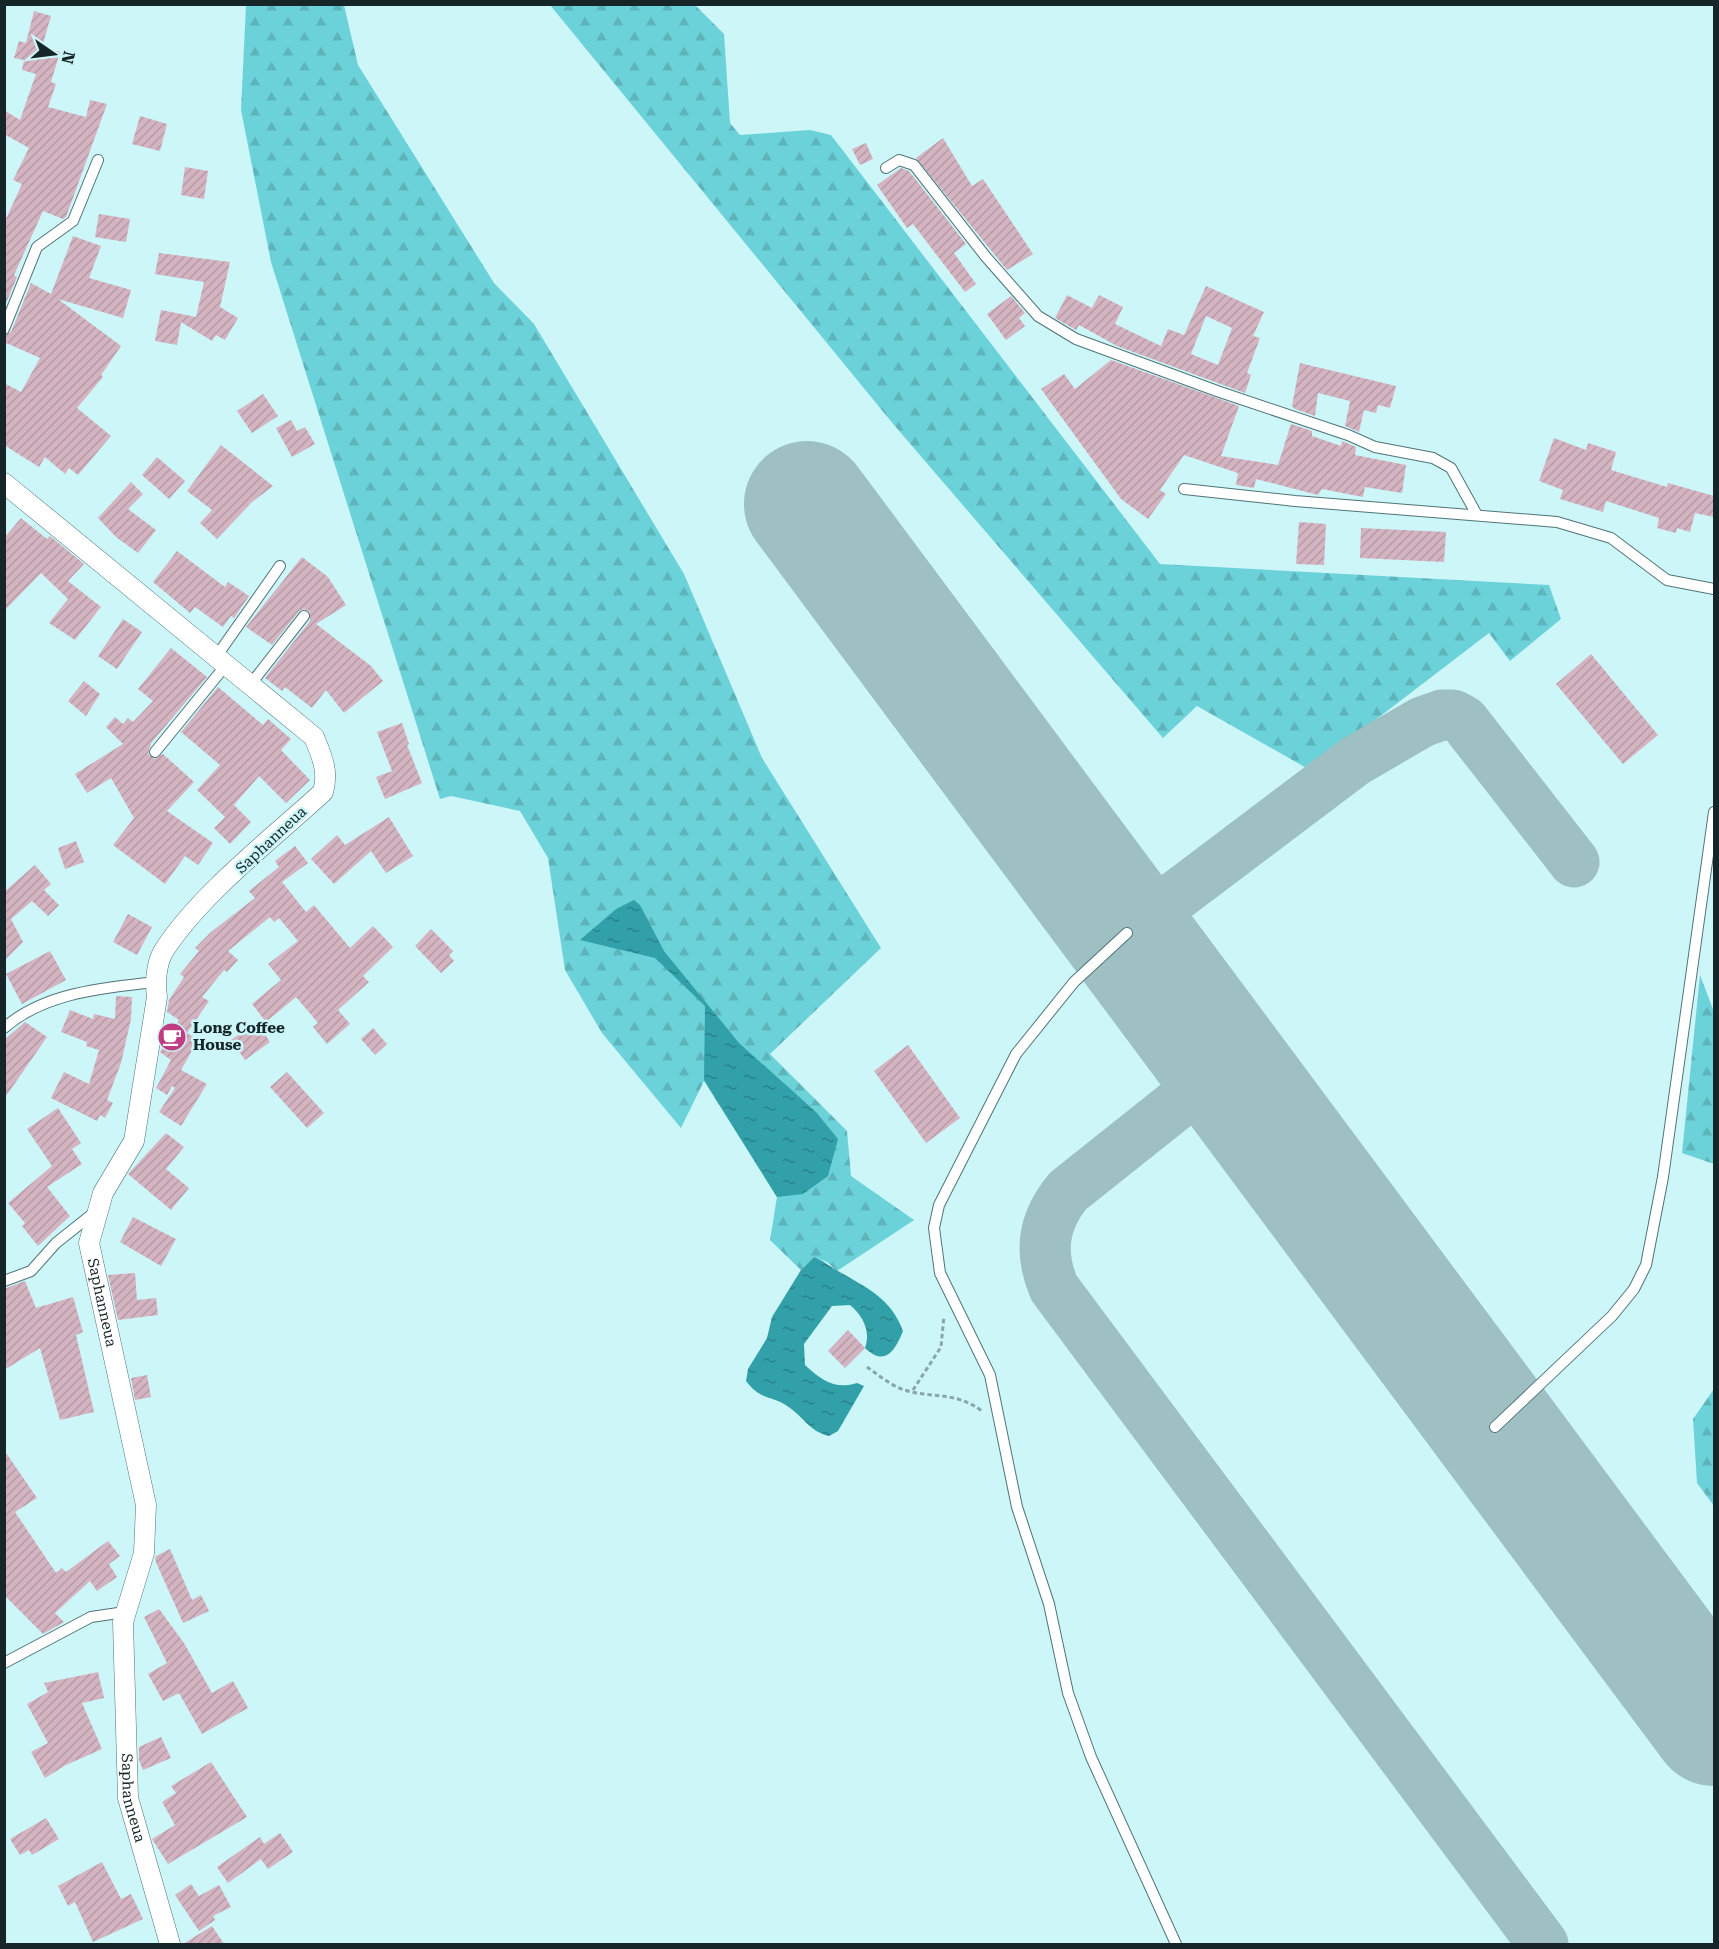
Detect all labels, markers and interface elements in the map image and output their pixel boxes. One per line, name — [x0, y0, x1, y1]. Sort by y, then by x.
north arrow — [24, 24, 84, 84]
text: N — [57, 49, 79, 66]
street label: Saphanneua — [232, 803, 310, 877]
place label: Long Coffee House — [193, 1019, 285, 1054]
cafe icon: Long Coffee House — [156, 1021, 188, 1053]
street label: Saphanneua — [84, 1256, 120, 1349]
street label: Saphanneua — [118, 1753, 149, 1844]

